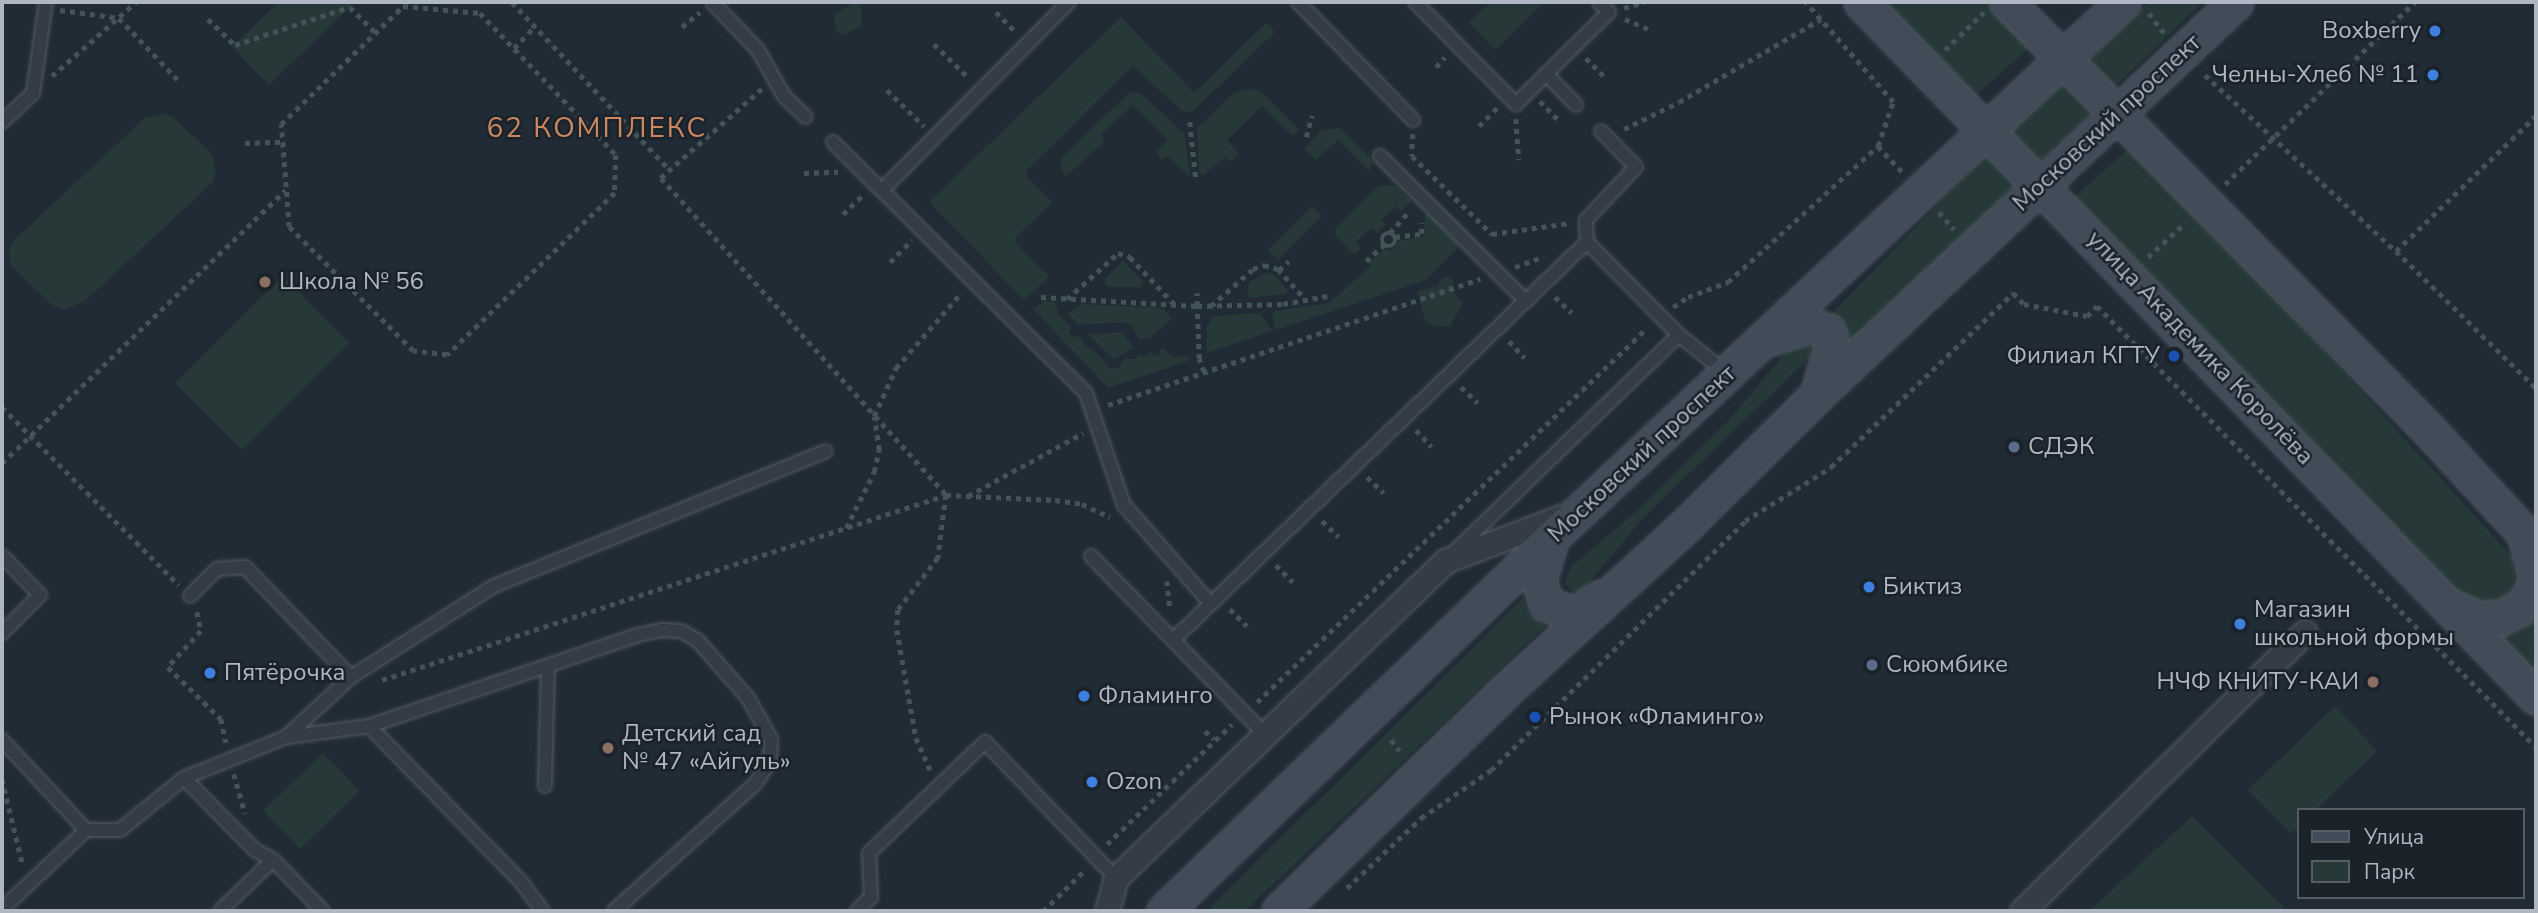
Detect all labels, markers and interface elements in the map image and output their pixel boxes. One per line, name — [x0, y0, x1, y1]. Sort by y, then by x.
place label: Boxberry — [2322, 17, 2421, 45]
marker: Boxberry — [2427, 23, 2443, 39]
street label: Московский проспект — [2007, 28, 2207, 218]
place label: Челны-Хлеб № 11 — [2212, 61, 2419, 89]
marker: Челны-Хлеб № 11 — [2425, 67, 2441, 83]
district label: 62 КОМПЛЕКС — [488, 111, 706, 145]
street label: улица Академика Королёва — [2081, 225, 2319, 471]
place label: Школа № 56 — [279, 268, 424, 296]
marker: Школа № 56 — [257, 274, 273, 290]
place label: Филиал КГТУ — [2007, 342, 2160, 370]
marker: Филиал КГТУ — [2166, 348, 2182, 364]
street label: Московский проспект — [1542, 359, 1742, 549]
place label: СДЭК — [2028, 433, 2094, 461]
marker: СДЭК — [2006, 439, 2022, 455]
place label: Биктиз — [1883, 573, 1962, 601]
marker: Биктиз — [1861, 579, 1877, 595]
place label: Магазин школьной формы — [2254, 596, 2454, 652]
marker: Магазин школьной формы — [2232, 616, 2248, 632]
place label: Сююмбике — [1886, 651, 2008, 679]
marker: Сююмбике — [1864, 657, 1880, 673]
place label: Пятёрочка — [224, 659, 345, 687]
marker: Пятёрочка — [202, 665, 218, 681]
place label: НЧФ КНИТУ-КАИ — [2156, 668, 2359, 696]
marker: НЧФ КНИТУ-КАИ — [2365, 674, 2381, 690]
place label: Фламинго — [1098, 682, 1213, 710]
marker: Фламинго — [1076, 688, 1092, 704]
place label: Рынок «Фламинго» — [1549, 703, 1764, 731]
marker: Рынок «Фламинго» — [1527, 709, 1543, 725]
place label: Детский сад № 47 «Айгуль» — [622, 720, 791, 776]
marker: Детский сад № 47 «Айгуль» — [600, 740, 616, 756]
place label: Ozon — [1106, 768, 1162, 796]
marker: Ozon — [1084, 774, 1100, 790]
legend — [2296, 808, 2524, 899]
text: Улица — [2364, 823, 2424, 851]
text: Парк — [2364, 858, 2415, 886]

